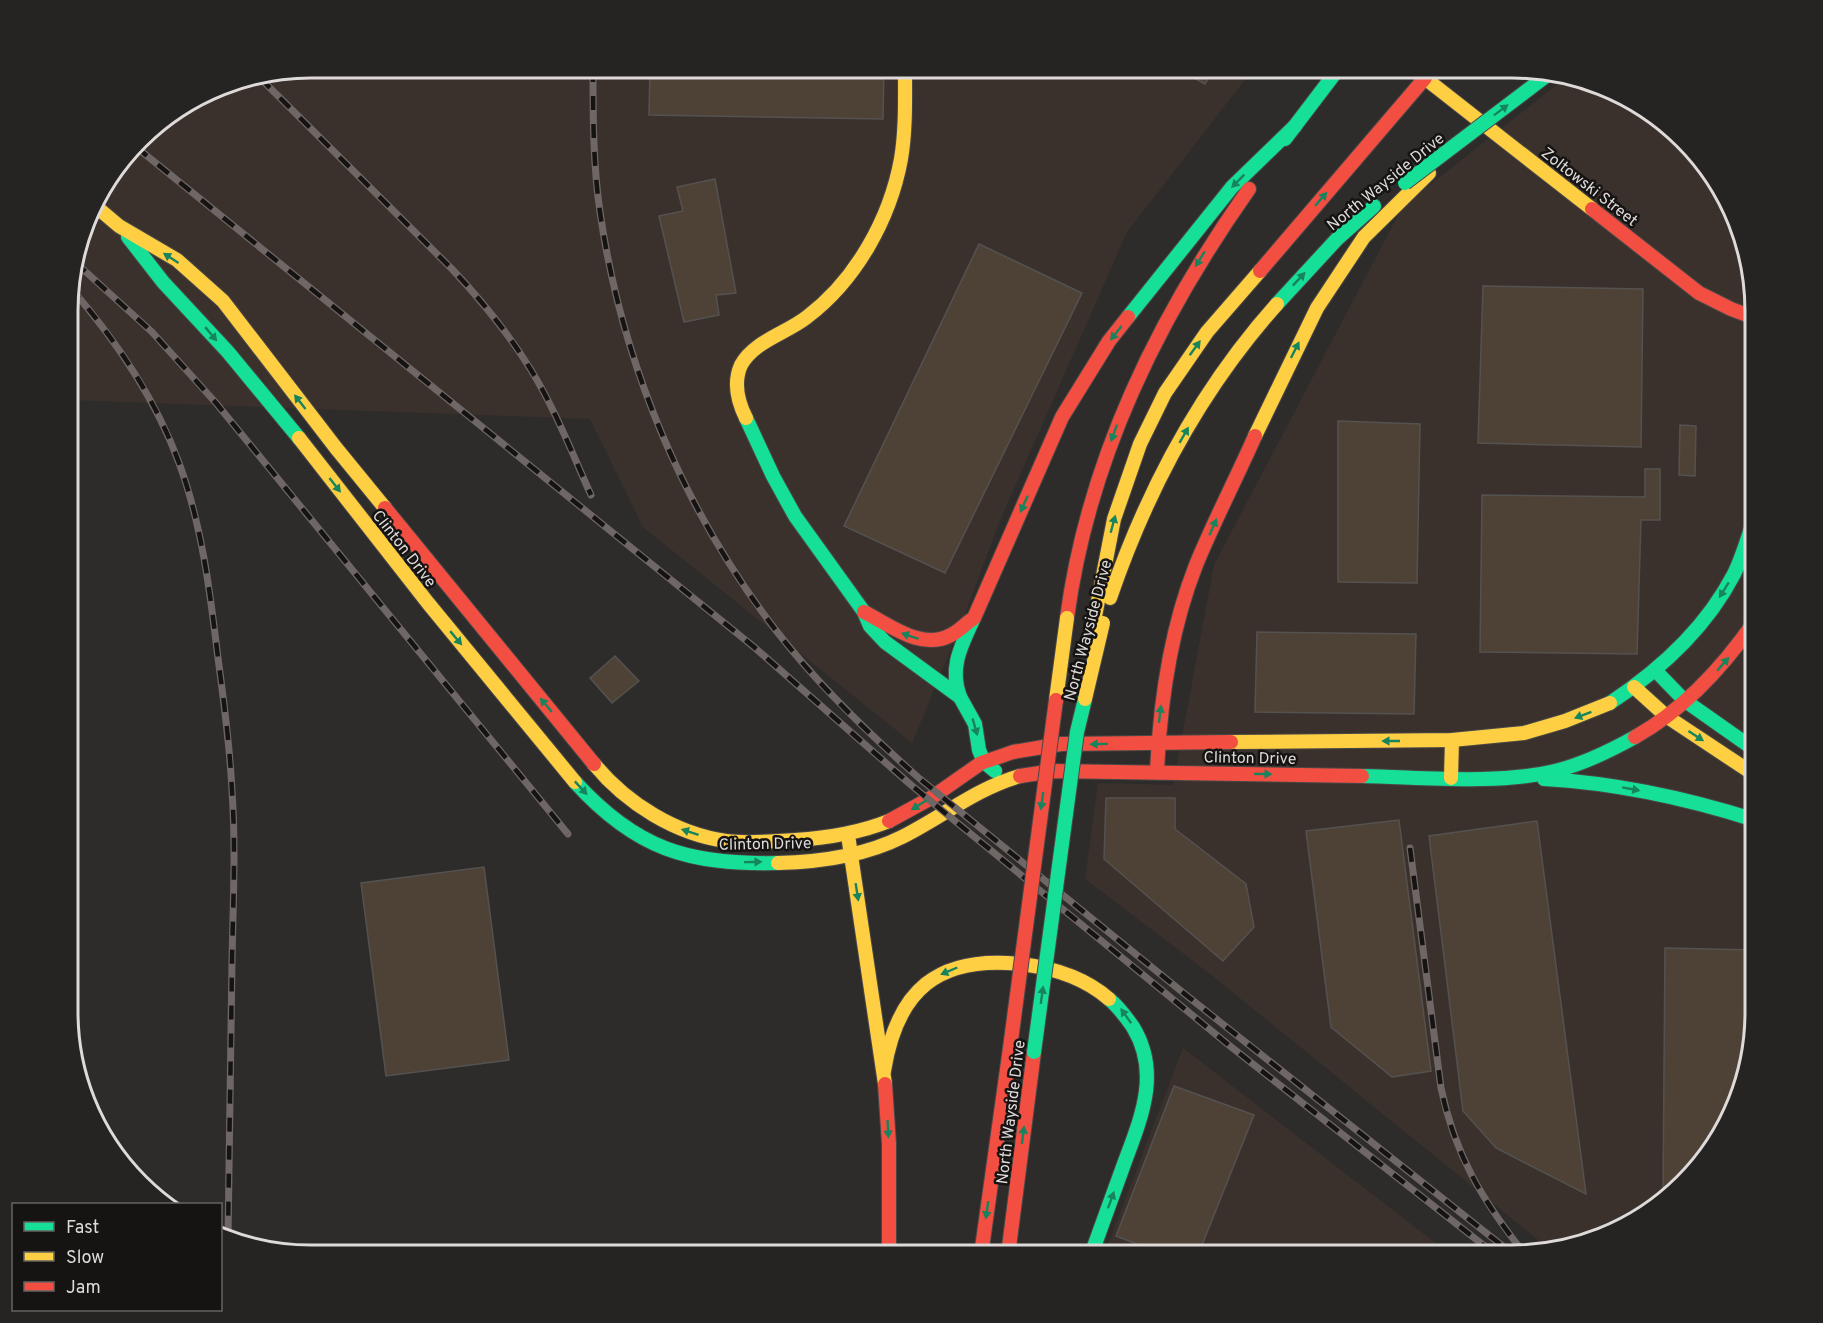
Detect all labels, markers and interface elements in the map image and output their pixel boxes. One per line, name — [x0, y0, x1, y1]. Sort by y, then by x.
one-way arrow — [1494, 104, 1509, 116]
street label: North Wayside Drive — [1324, 129, 1449, 236]
street label: Zoltowski Street — [1536, 144, 1641, 232]
one-way arrow — [1232, 174, 1246, 188]
one-way arrow — [1314, 192, 1327, 207]
one-way arrow — [1195, 251, 1206, 267]
one-way arrow — [163, 252, 179, 263]
one-way arrow — [1292, 272, 1306, 286]
one-way arrow — [1109, 325, 1122, 341]
one-way arrow — [205, 326, 218, 342]
one-way arrow — [1189, 341, 1201, 357]
one-way arrow — [1290, 342, 1300, 359]
one-way arrow — [294, 394, 307, 410]
one-way arrow — [1108, 425, 1118, 443]
one-way arrow — [1179, 427, 1190, 443]
one-way arrow — [329, 478, 341, 493]
one-way arrow — [1019, 496, 1029, 514]
street label: Clinton Drive — [367, 507, 440, 592]
one-way arrow — [1109, 515, 1119, 533]
one-way arrow — [1209, 519, 1218, 536]
street label: North Wayside Drive — [1060, 558, 1117, 703]
one-way arrow — [1718, 582, 1729, 598]
one-way arrow — [449, 630, 462, 646]
one-way arrow — [901, 631, 919, 640]
one-way arrow — [1716, 657, 1729, 672]
one-way arrow — [540, 698, 553, 713]
one-way arrow — [1155, 704, 1165, 723]
one-way arrow — [1573, 710, 1591, 720]
one-way arrow — [971, 718, 980, 736]
one-way arrow — [1688, 731, 1705, 742]
one-way arrow — [1381, 736, 1400, 746]
one-way arrow — [1090, 739, 1109, 749]
street label: Clinton Drive — [1203, 748, 1297, 770]
one-way arrow — [1254, 769, 1273, 779]
one-way arrow — [573, 781, 587, 795]
one-way arrow — [1622, 785, 1641, 794]
one-way arrow — [1038, 792, 1047, 811]
one-way arrow — [911, 799, 928, 810]
one-way arrow — [681, 826, 699, 836]
street label: Clinton Drive — [718, 834, 812, 856]
one-way arrow — [744, 857, 763, 867]
one-way arrow — [853, 883, 862, 902]
one-way arrow — [939, 966, 957, 976]
one-way arrow — [1037, 985, 1046, 1004]
one-way arrow — [1120, 1009, 1132, 1025]
street label: North Wayside Drive — [993, 1039, 1031, 1186]
one-way arrow — [884, 1120, 893, 1139]
one-way arrow — [1019, 1125, 1028, 1144]
one-way arrow — [1107, 1191, 1117, 1209]
one-way arrow — [982, 1200, 992, 1219]
legend — [12, 1203, 222, 1311]
text: Fast — [66, 1217, 99, 1240]
text: Slow — [66, 1247, 104, 1270]
text: Jam — [66, 1277, 101, 1300]

